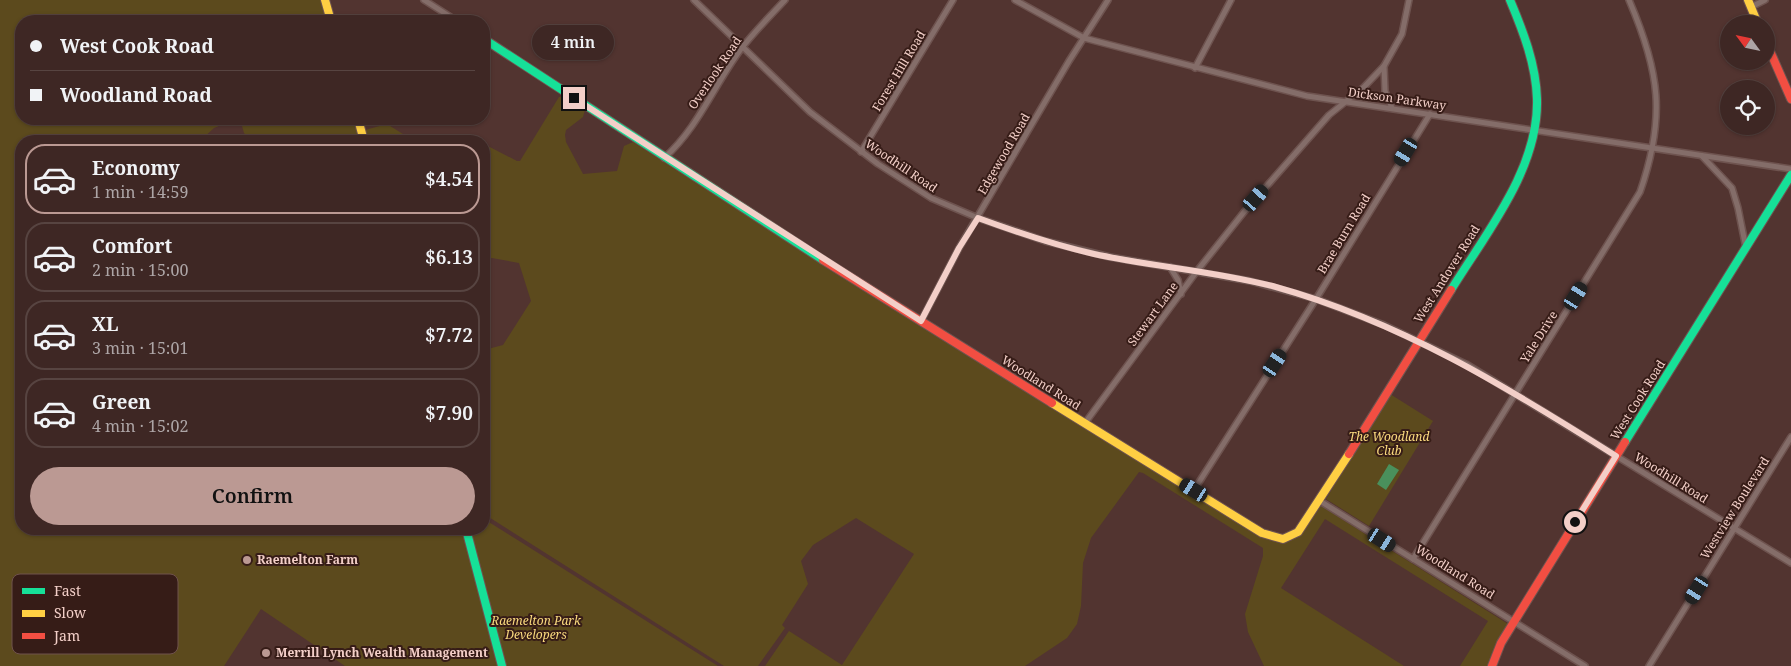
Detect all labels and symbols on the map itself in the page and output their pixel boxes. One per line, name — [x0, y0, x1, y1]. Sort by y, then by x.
north arrow — [1720, 15, 1775, 70]
callout: 4 min — [533, 26, 615, 61]
street label: Forest Hill Road — [868, 27, 930, 114]
street label: Overlook Road — [684, 32, 746, 113]
street label: Dickson Parkway — [1347, 83, 1447, 114]
route end — [563, 87, 585, 109]
street label: Edgewood Road — [973, 109, 1034, 198]
street label: Woodhill Road — [862, 135, 941, 196]
car — [1391, 135, 1420, 169]
car — [1240, 182, 1271, 214]
street label: Brae Burn Road — [1313, 190, 1374, 277]
street label: West Andover Road — [1410, 221, 1484, 326]
street label: Stewart Lane — [1123, 278, 1182, 349]
car — [1561, 279, 1590, 313]
street label: Yale Drive — [1515, 307, 1561, 367]
car — [1260, 346, 1289, 380]
street label: Woodland Road — [998, 351, 1085, 414]
street label: West Cook Road — [1606, 356, 1669, 443]
park label: The Woodland Club — [1349, 428, 1429, 459]
street label: Woodhill Road — [1631, 448, 1712, 507]
street label: Westview Boulevard — [1696, 453, 1773, 562]
car — [1177, 476, 1210, 504]
route start — [1564, 511, 1586, 533]
car — [1365, 526, 1398, 554]
street label: Woodland Road — [1412, 540, 1499, 603]
place label: Raemelton Farm — [257, 551, 358, 568]
marker: Raemelton Farm — [241, 554, 253, 566]
car — [1682, 573, 1711, 607]
legend — [12, 574, 178, 654]
text: Fast — [54, 581, 81, 600]
text: Slow — [54, 603, 87, 622]
park label: Raemelton Park Developers — [490, 612, 582, 643]
text: Jam — [53, 626, 80, 645]
place label: Merrill Lynch Wealth Management — [276, 644, 488, 661]
marker: Merrill Lynch Wealth Management — [260, 647, 272, 659]

